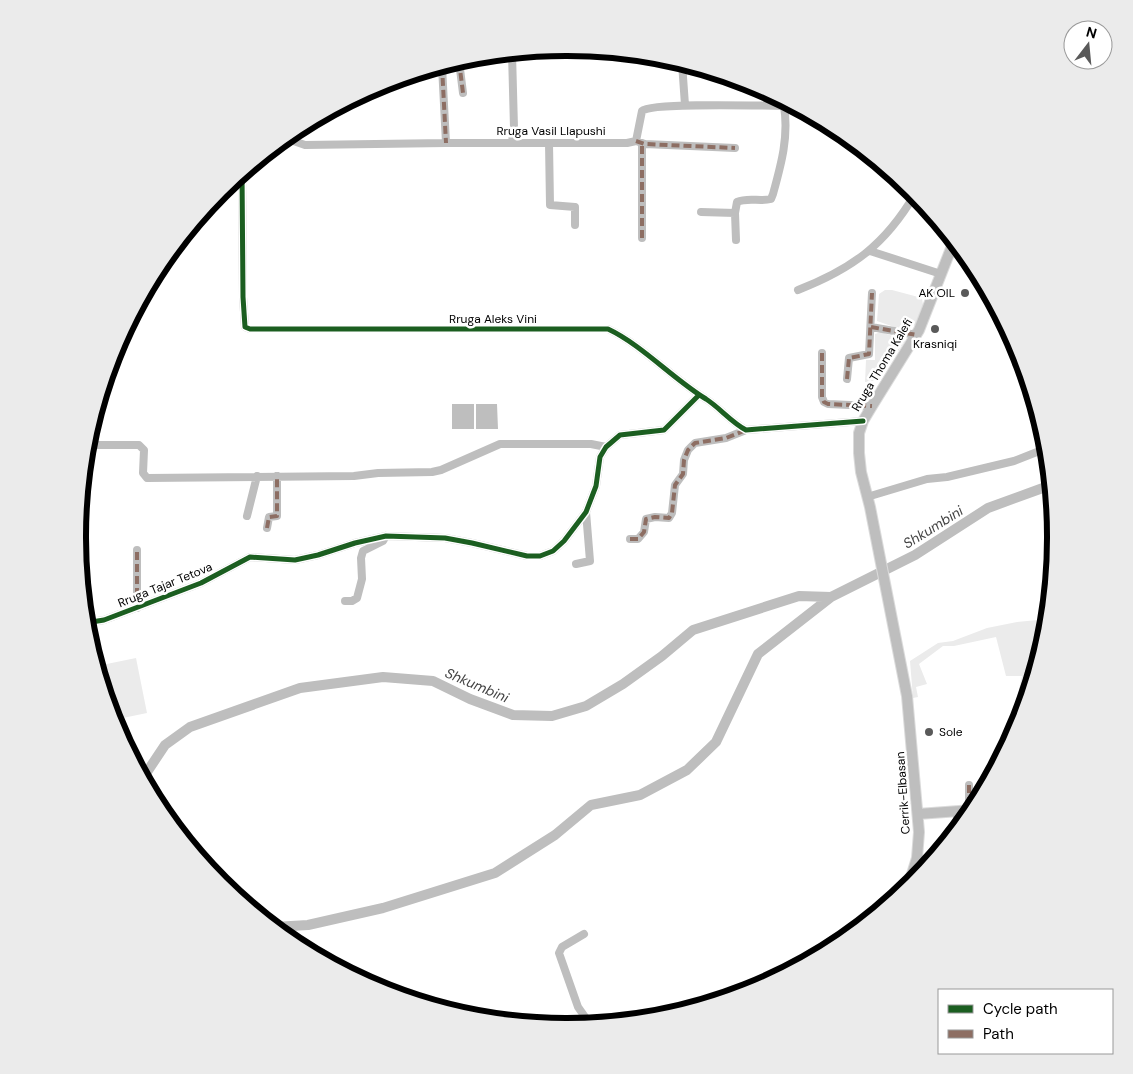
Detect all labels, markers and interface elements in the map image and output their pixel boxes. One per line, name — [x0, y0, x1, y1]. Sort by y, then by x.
north arrow — [1063, 20, 1113, 70]
text: N — [1084, 22, 1099, 43]
street label: Rruga Vasil Llapushi — [496, 123, 606, 139]
place label: AK OIL — [918, 285, 955, 301]
marker: AK OIL — [959, 287, 971, 299]
street label: Rruga Aleks Vini — [449, 311, 537, 327]
street label: Rruga Thoma Kalefi — [848, 315, 916, 414]
marker: Krasniqi — [929, 323, 941, 335]
place label: Krasniqi — [913, 336, 957, 352]
water label: Shkumbini — [900, 501, 967, 552]
street label: Rruga Tajar Tetova — [115, 559, 215, 611]
water label: Shkumbini — [443, 664, 512, 707]
place label: Sole — [939, 724, 963, 740]
marker: Sole — [923, 726, 935, 738]
street label: Cerrik-Elbasan — [892, 751, 914, 835]
legend — [938, 989, 1113, 1054]
text: Cycle path — [983, 999, 1058, 1019]
text: Path — [983, 1024, 1014, 1044]

